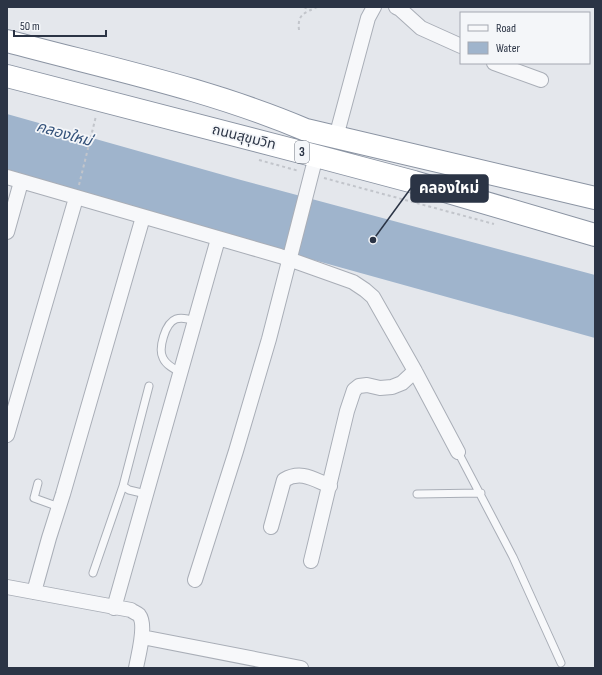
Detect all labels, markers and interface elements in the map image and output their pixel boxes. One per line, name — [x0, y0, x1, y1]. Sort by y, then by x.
scale bar — [14, 12, 106, 38]
legend — [460, 12, 590, 64]
text: 50 m — [20, 19, 40, 34]
text: Road — [496, 21, 516, 36]
text: Water — [496, 41, 520, 56]
water label: คลองใหม่ — [34, 117, 96, 152]
street label: ถนนสุขุมวิท — [210, 121, 278, 153]
road number: 3 — [295, 141, 309, 163]
callout: คลองใหม่ — [411, 175, 488, 202]
text: คลองใหม่ — [419, 179, 479, 198]

